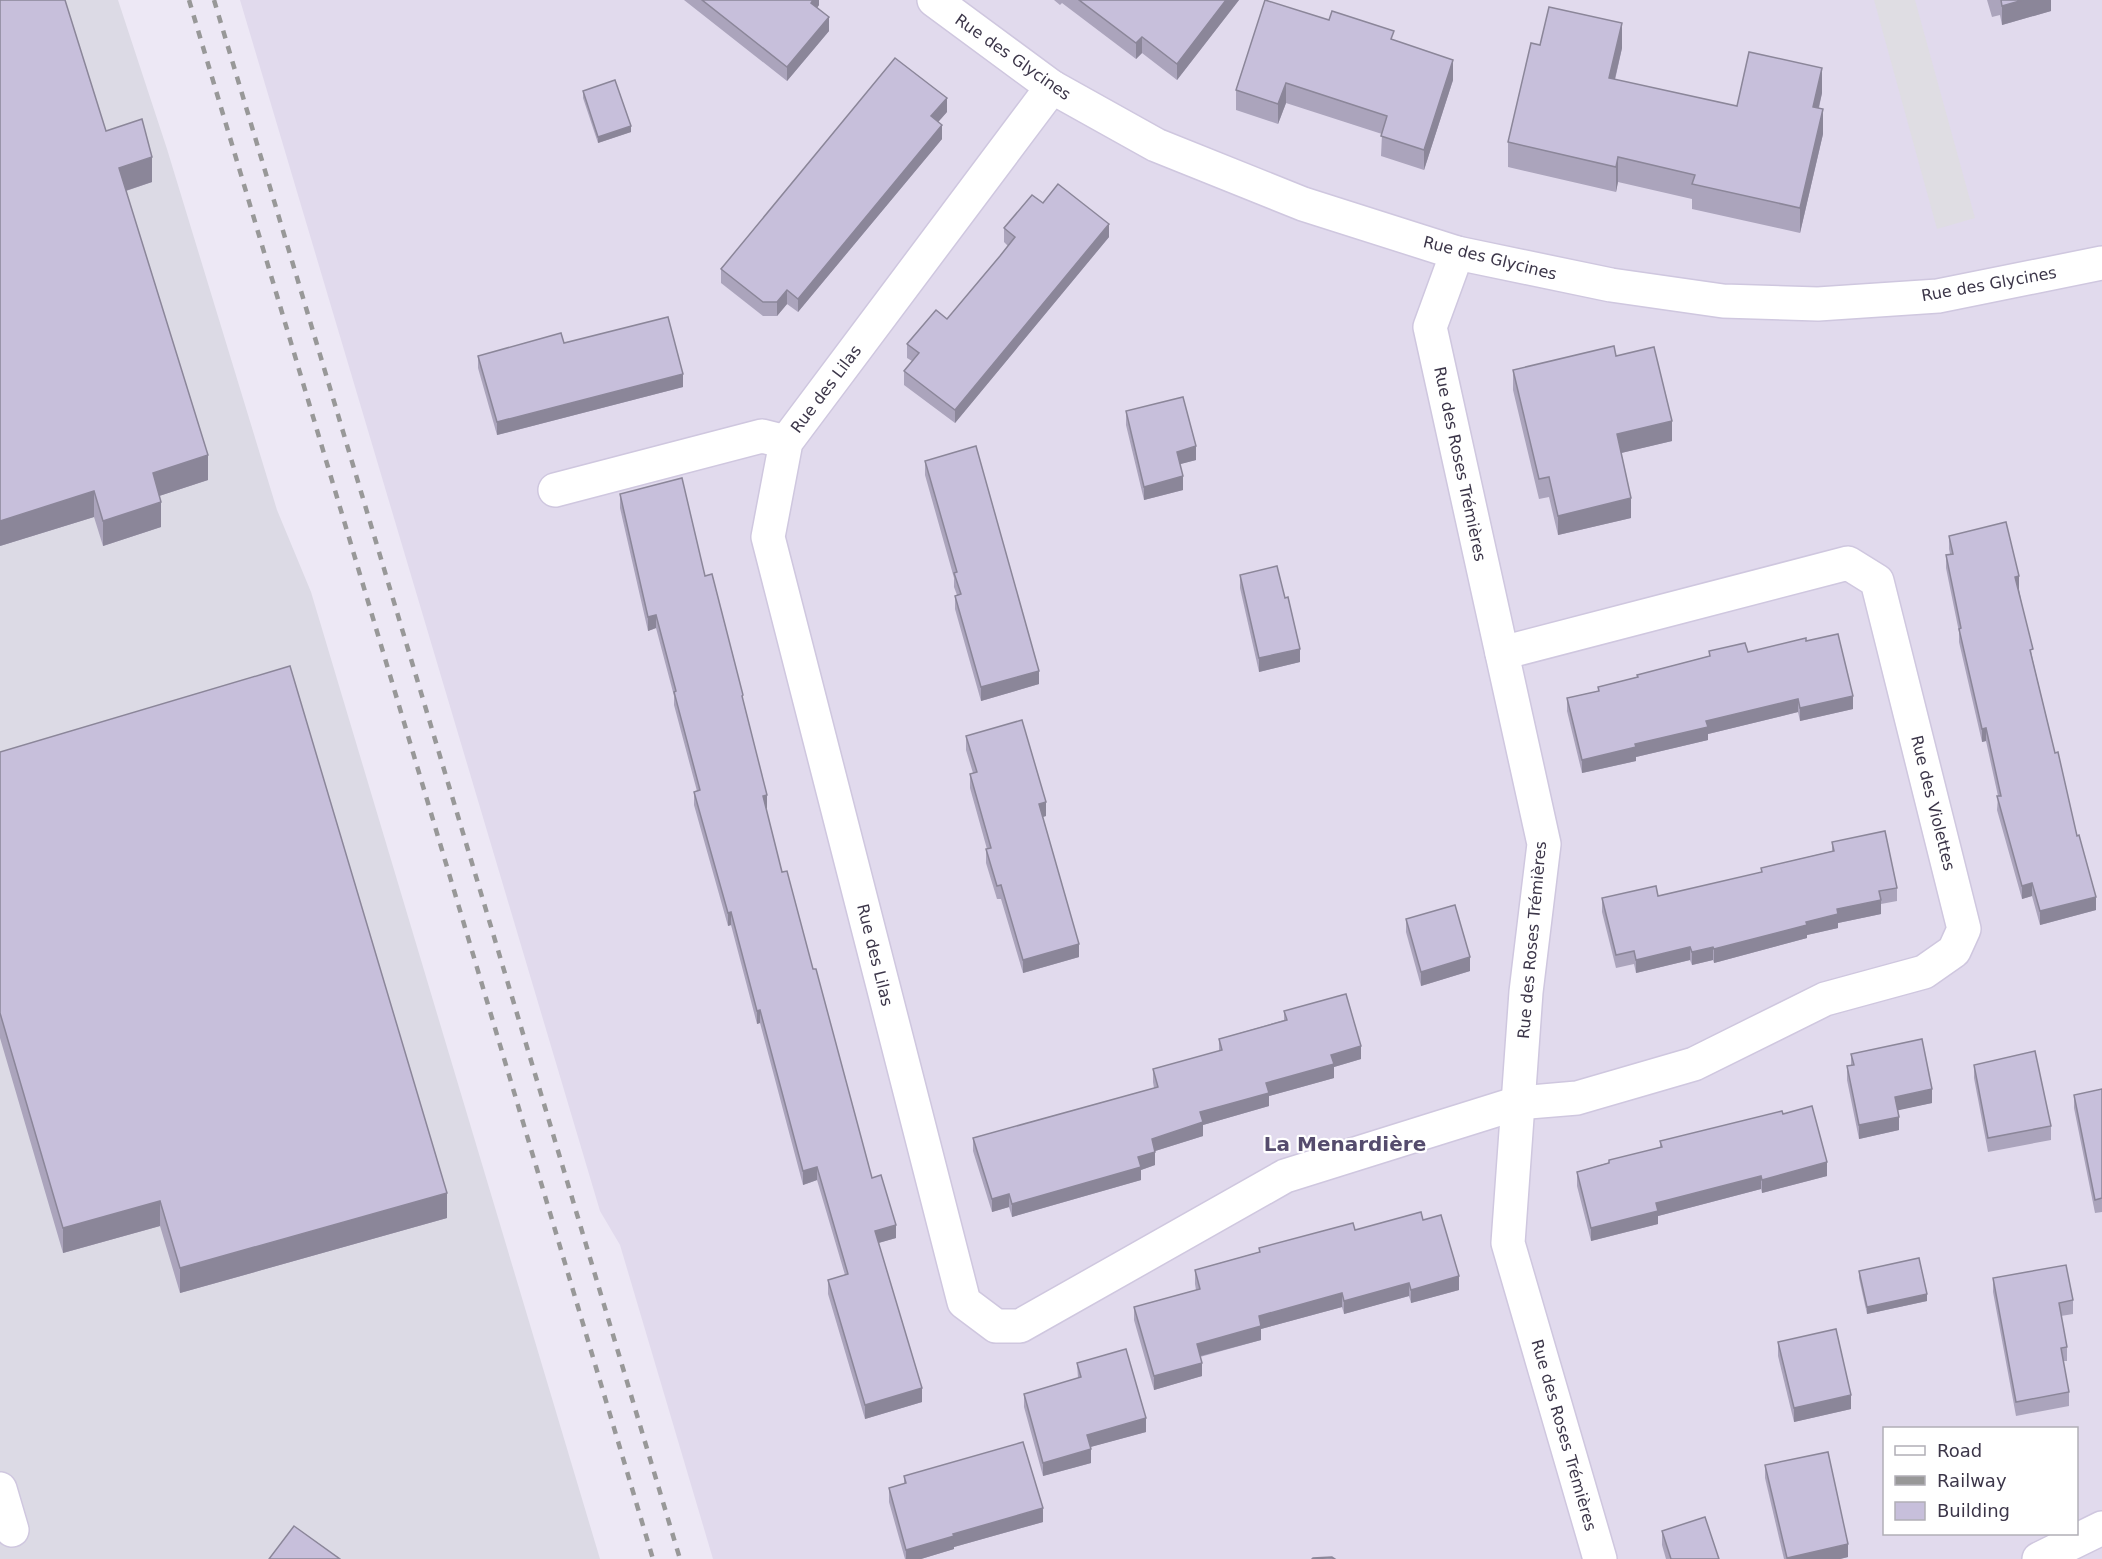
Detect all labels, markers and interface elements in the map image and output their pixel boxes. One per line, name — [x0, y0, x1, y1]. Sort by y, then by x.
street label: Rue des Glycines — [952, 10, 1074, 104]
street label: Rue des Glycines — [1421, 232, 1559, 284]
street label: Rue des Glycines — [1920, 263, 2058, 305]
street label: Rue des Lilas — [787, 341, 865, 437]
street label: Rue des Roses Trémières — [1430, 365, 1490, 563]
street label: Rue des Violettes — [1907, 733, 1959, 873]
street label: Rue des Roses Trémières — [1514, 840, 1550, 1040]
street label: Rue des Lilas — [853, 902, 897, 1008]
district label: La Menardière — [1264, 1132, 1426, 1156]
street label: Rue des Roses Trémières — [1528, 1337, 1600, 1533]
legend — [1883, 1427, 2078, 1535]
text: Road — [1937, 1440, 1982, 1461]
text: Railway — [1937, 1470, 2007, 1491]
text: Building — [1937, 1500, 2010, 1521]

